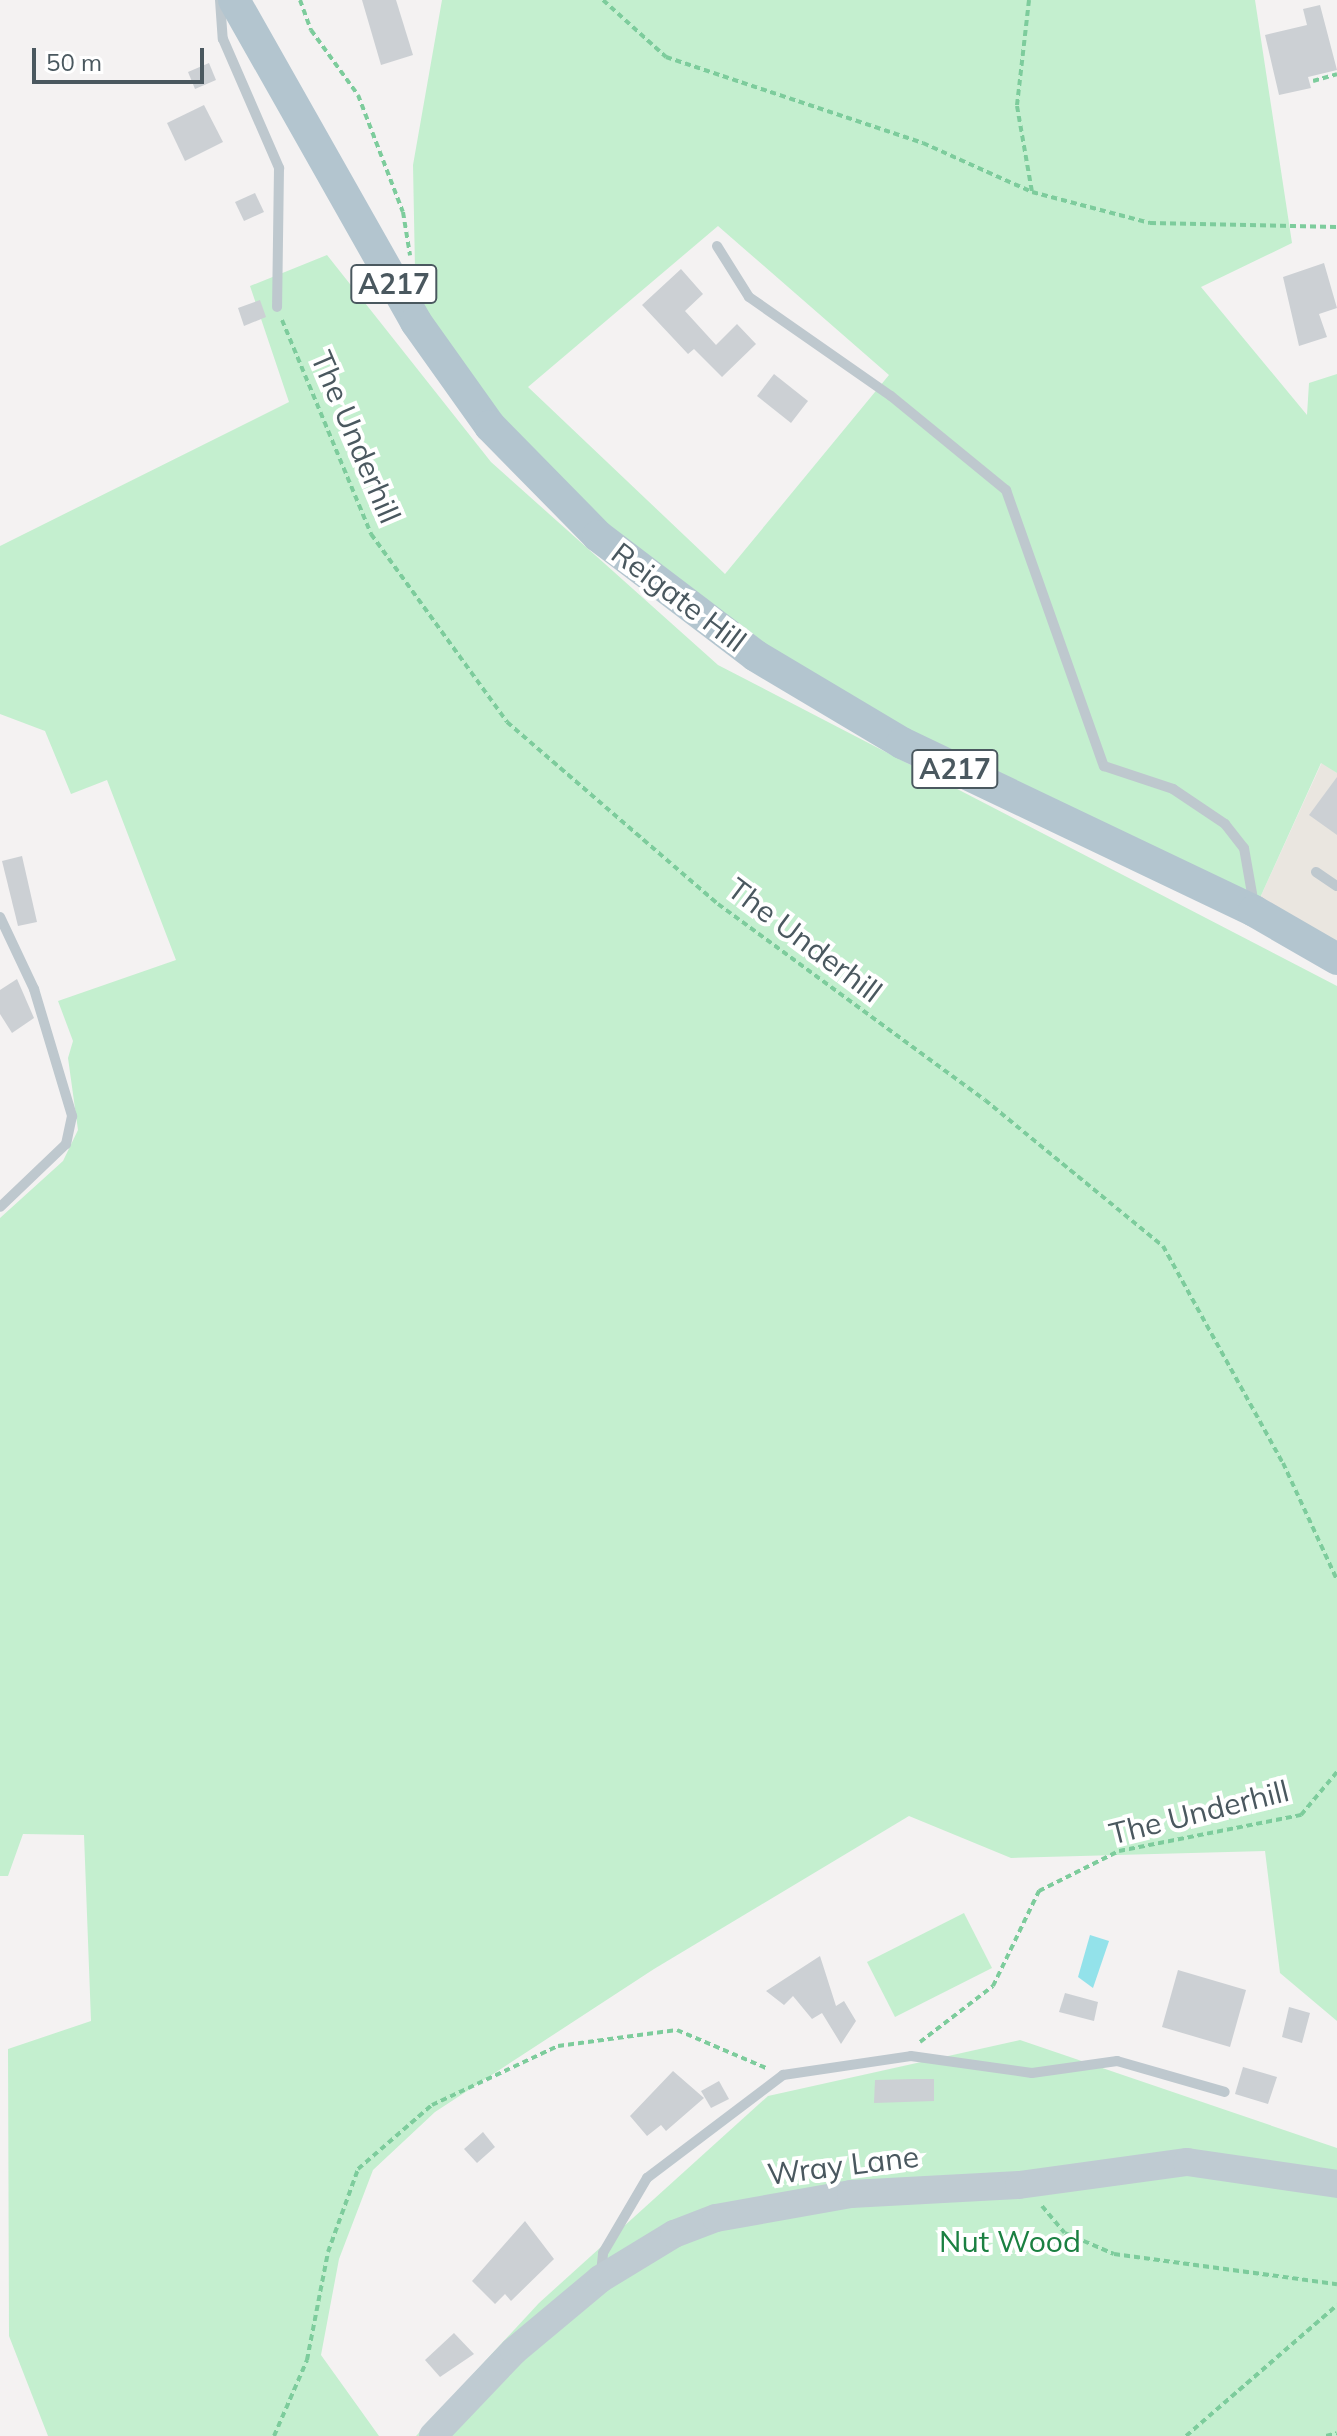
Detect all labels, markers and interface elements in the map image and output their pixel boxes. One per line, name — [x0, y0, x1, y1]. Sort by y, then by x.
scale bar — [36, 32, 208, 82]
text: 50 m — [46, 47, 102, 77]
road number: A217 — [350, 260, 438, 308]
street label: The Underhill — [304, 345, 408, 529]
street label: Reigate Hill — [605, 535, 753, 659]
road number: A217 — [911, 745, 999, 793]
street label: The Underhill — [721, 870, 889, 1010]
street label: The Underhill — [1106, 1772, 1292, 1852]
street label: Wray Lane — [765, 2138, 921, 2192]
park label: Nut Wood — [939, 2223, 1081, 2259]

